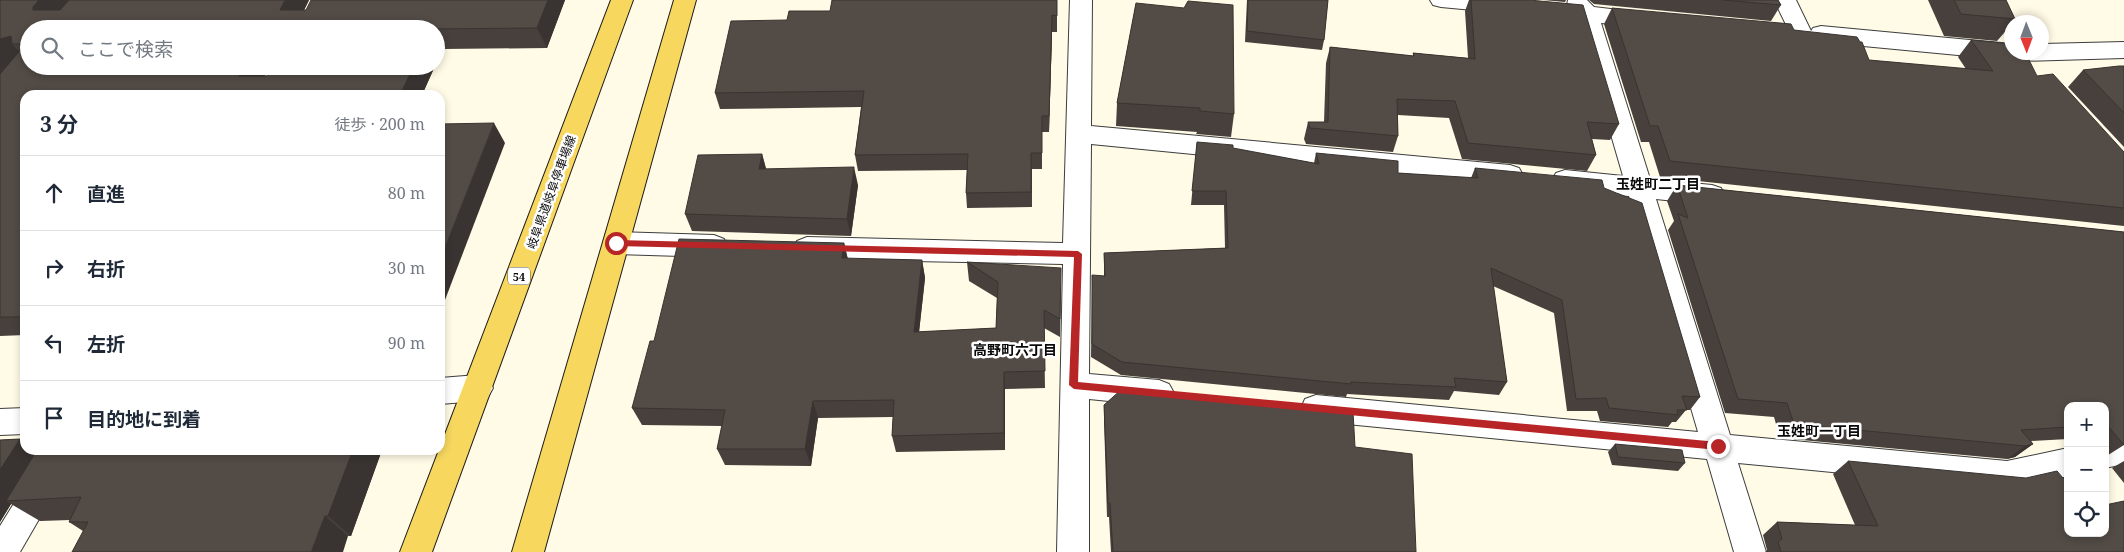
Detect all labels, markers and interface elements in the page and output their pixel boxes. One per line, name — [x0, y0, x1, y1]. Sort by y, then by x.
north arrow — [2004, 15, 2049, 60]
search box — [20, 20, 445, 75]
icon: search — [38, 34, 66, 62]
text: ここで検索 — [78, 36, 173, 62]
text: 3 分 — [40, 110, 78, 138]
text: 徒歩 · 200 m — [335, 113, 425, 135]
street label: 岐阜県道岐阜停車場線 — [522, 133, 580, 251]
district label: 玉姓町二丁目 — [1616, 174, 1700, 193]
icon: ahead — [40, 179, 68, 207]
text: 直進 — [87, 181, 125, 207]
text: 80 m — [388, 182, 425, 204]
route start — [605, 232, 628, 255]
icon: right — [40, 254, 68, 282]
text: 右折 — [87, 256, 125, 282]
text: 30 m — [388, 257, 425, 279]
road number: 54 — [508, 268, 530, 284]
icon: left — [40, 329, 68, 357]
text: 左折 — [87, 331, 125, 357]
text: 90 m — [388, 332, 425, 354]
district label: 高野町六丁目 — [973, 340, 1057, 359]
map controls — [2064, 402, 2109, 537]
button: + — [2064, 402, 2109, 447]
icon: arrive — [40, 404, 68, 432]
text: 目的地に到着 — [87, 406, 201, 432]
district label: 玉姓町一丁目 — [1777, 421, 1861, 440]
route end — [1707, 435, 1730, 458]
button: − — [2064, 447, 2109, 492]
button: locate — [2064, 492, 2109, 537]

